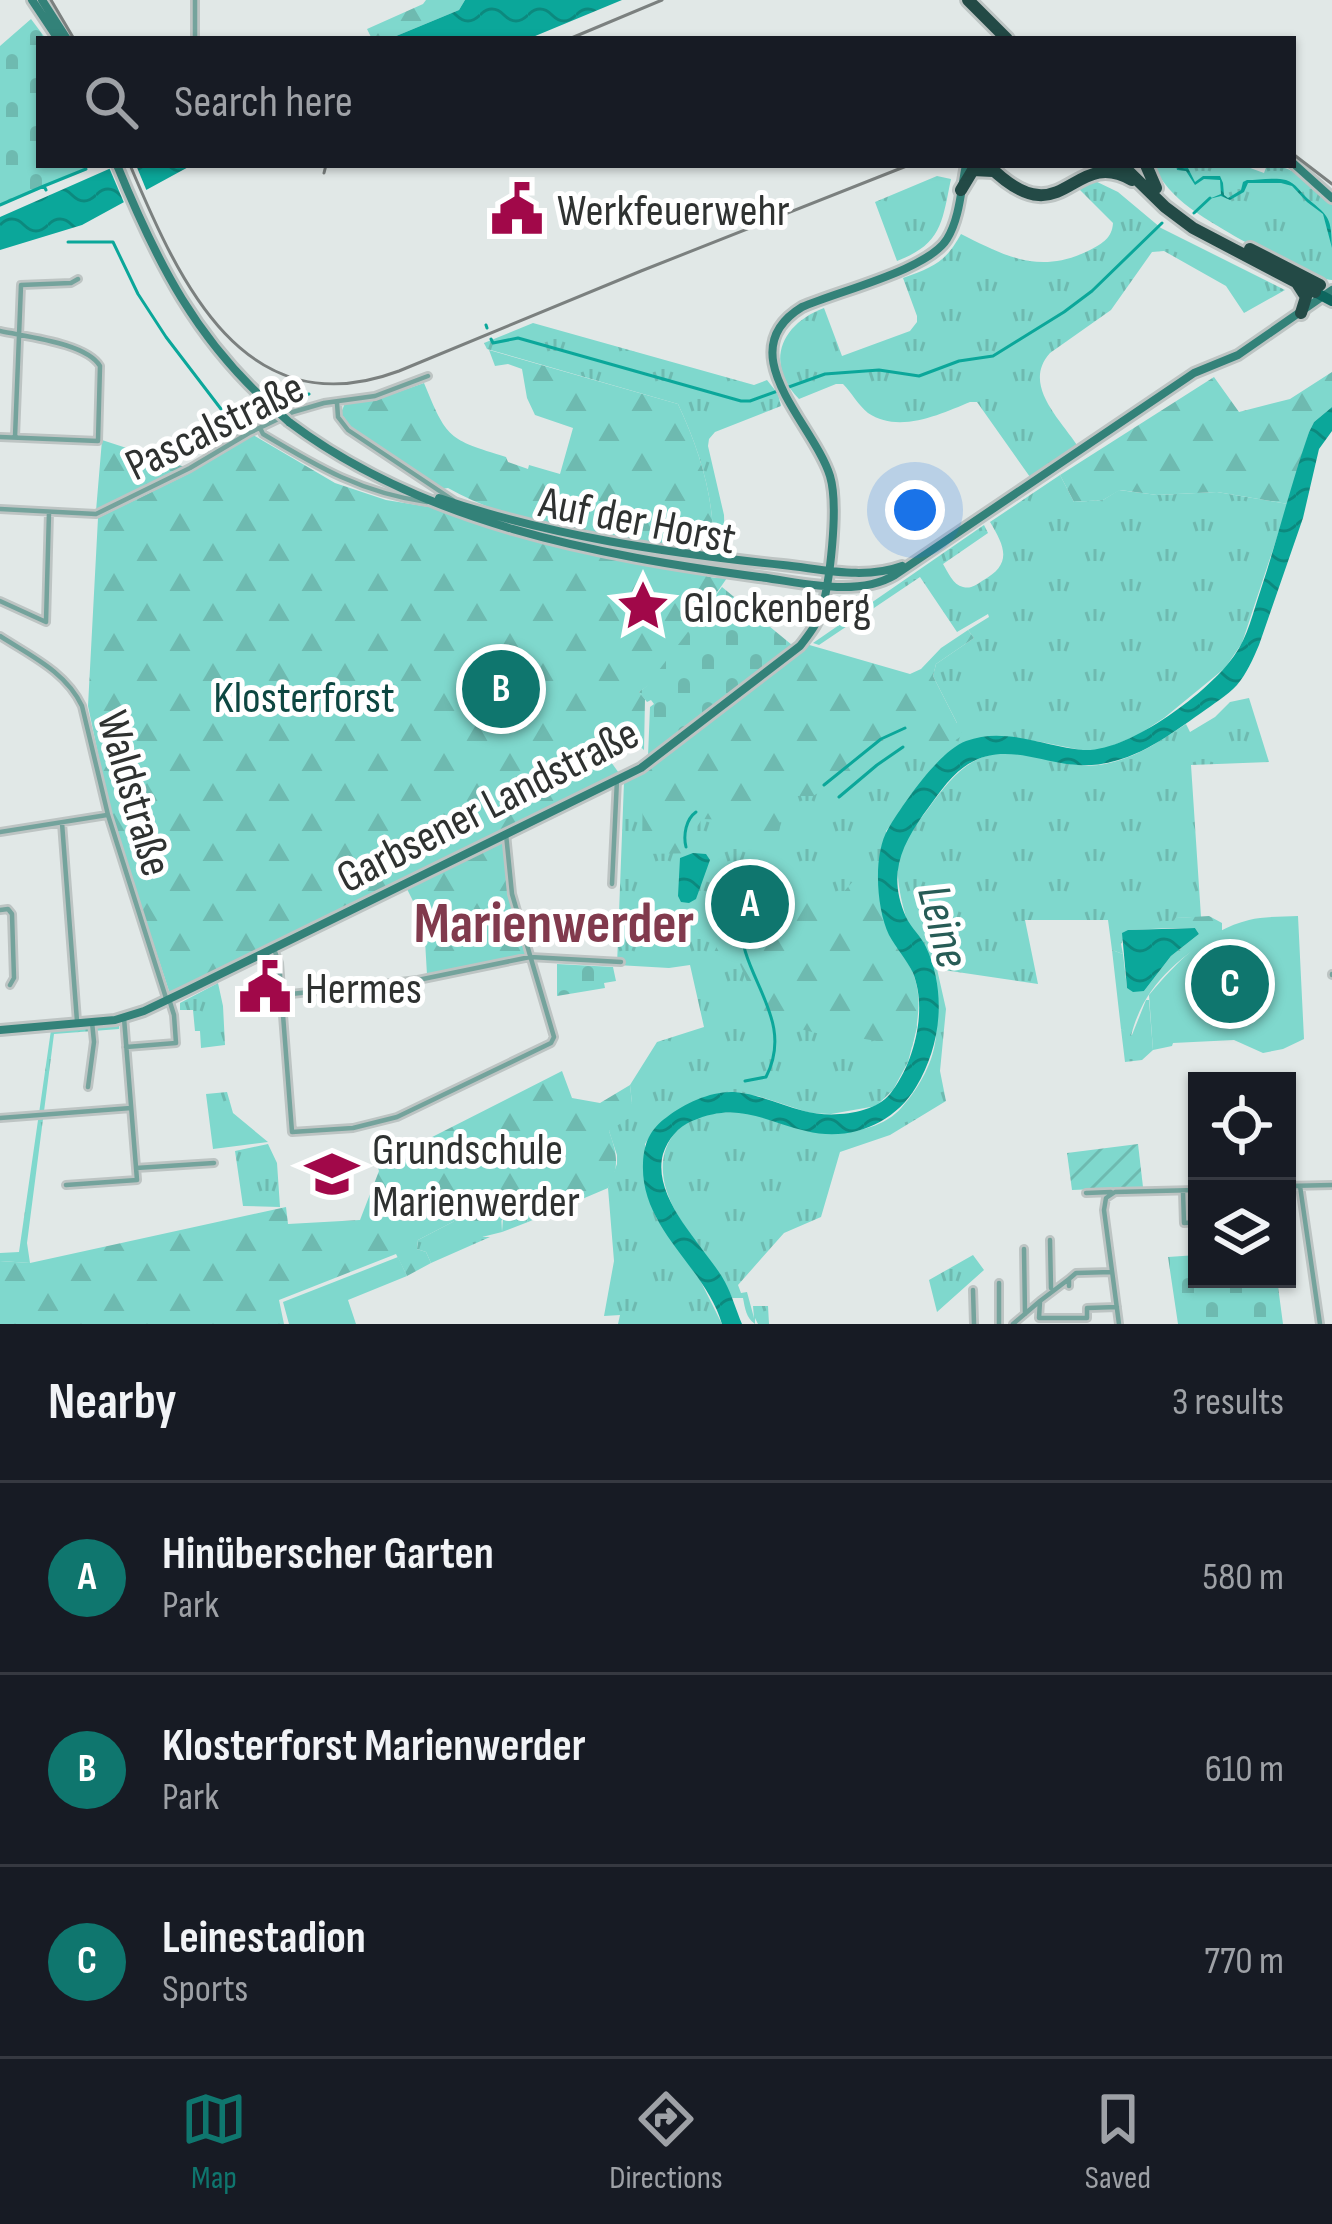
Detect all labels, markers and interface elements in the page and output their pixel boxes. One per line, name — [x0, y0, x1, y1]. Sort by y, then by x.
search box — [36, 36, 1296, 168]
icon: search — [78, 69, 144, 135]
text: Search here — [174, 75, 353, 130]
public building icon: Werkfeuerwehr — [488, 180, 546, 238]
place label: Werkfeuerwehr — [557, 184, 790, 239]
street label: Pascalstraße — [117, 361, 313, 494]
street label: Auf der Horst — [534, 475, 740, 567]
your location — [885, 480, 945, 540]
place icon: Glockenberg — [614, 577, 672, 635]
place label: Glockenberg — [683, 581, 871, 636]
pin: B — [462, 644, 540, 734]
park label: Klosterforst — [213, 671, 395, 726]
street label: Waldstraße — [84, 705, 183, 882]
street label: Garbsener Landstraße — [328, 707, 648, 906]
pin: A — [711, 859, 789, 949]
water label: Leine — [904, 879, 981, 974]
district label: Marienwerder — [414, 891, 694, 959]
pin: C — [1191, 939, 1269, 1029]
public building icon: Hermes — [236, 958, 294, 1016]
place label: Hermes — [305, 962, 422, 1017]
map controls — [1188, 1072, 1296, 1288]
button: locate — [1188, 1072, 1296, 1180]
place label: Grundschule Marienwerder — [372, 1123, 580, 1230]
school or university icon: Grundschule Marienwerder — [303, 1145, 361, 1203]
button: layers — [1188, 1180, 1296, 1288]
text: Nearby — [48, 1372, 177, 1433]
text: 3 results — [1172, 1379, 1284, 1426]
text: Hinüberscher Garten — [162, 1527, 494, 1582]
text: A — [78, 1554, 96, 1601]
text: 580 m — [1203, 1554, 1284, 1601]
text: Park — [162, 1582, 219, 1629]
text: Klosterforst Marienwerder — [162, 1719, 586, 1774]
text: B — [78, 1746, 96, 1793]
text: 610 m — [1205, 1746, 1284, 1793]
text: Park — [162, 1774, 219, 1821]
text: Leinestadion — [162, 1911, 366, 1966]
text: C — [77, 1938, 97, 1985]
text: 770 m — [1204, 1938, 1284, 1985]
text: Sports — [162, 1966, 248, 2013]
tab: Map — [181, 2086, 247, 2198]
tab: Directions — [609, 2086, 723, 2198]
tab: Saved — [1085, 2086, 1151, 2198]

